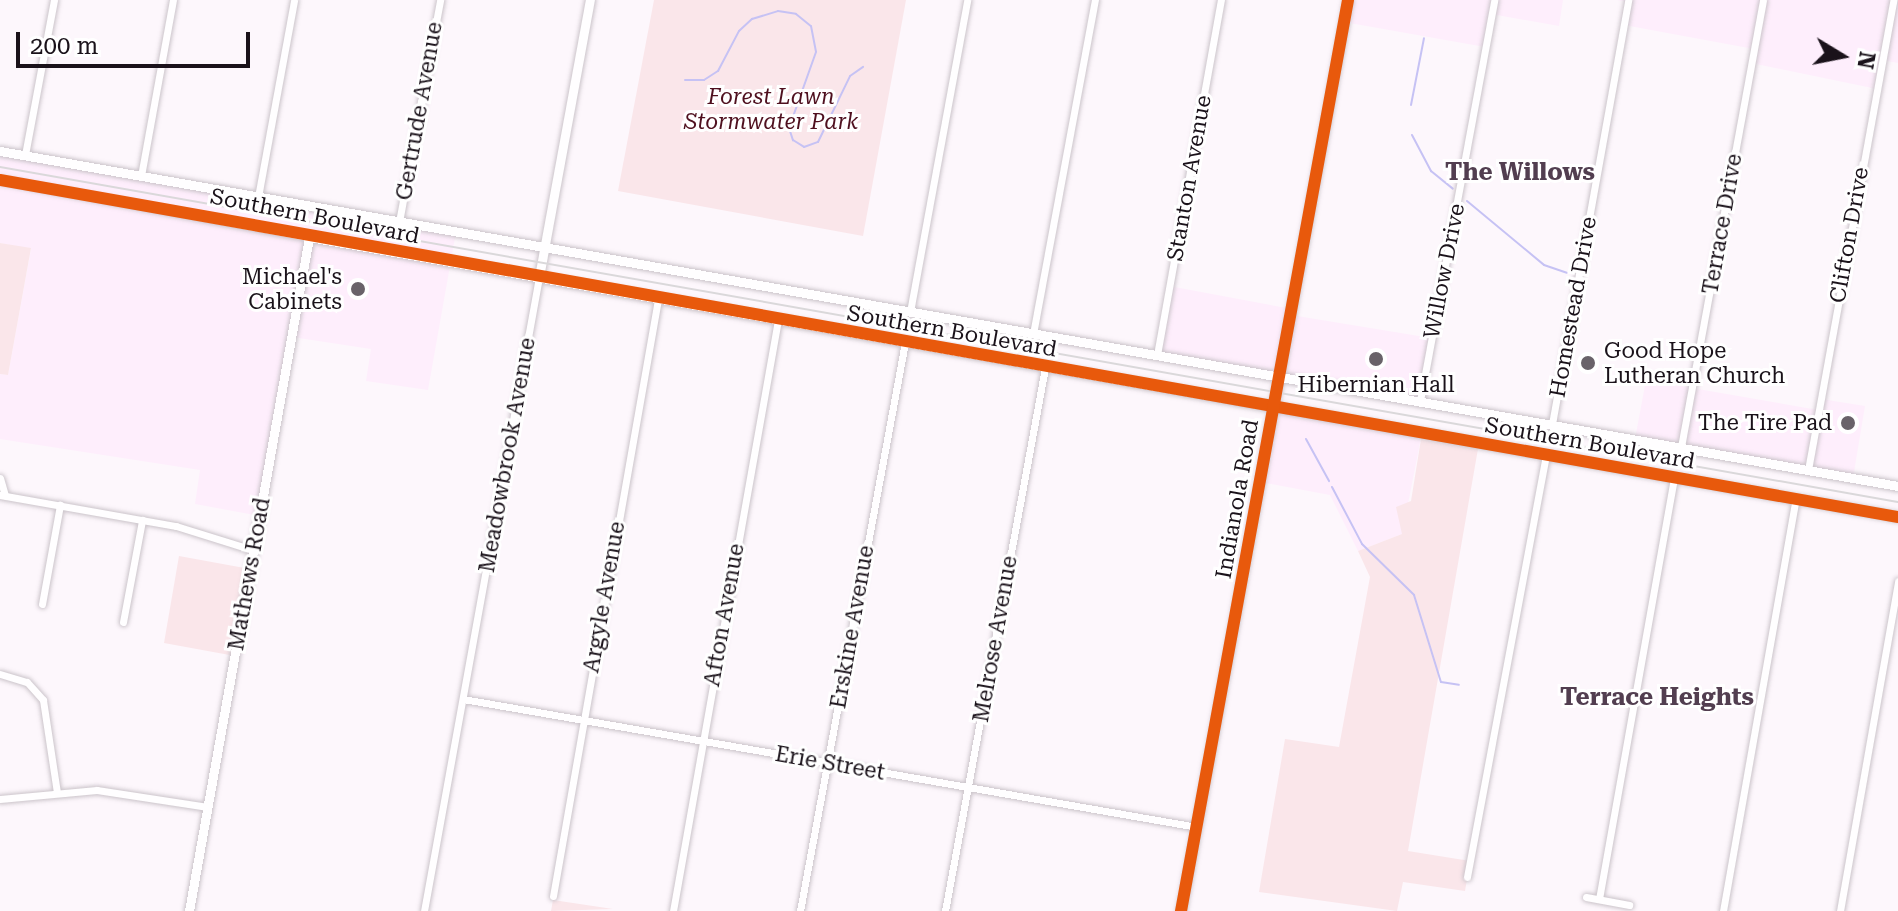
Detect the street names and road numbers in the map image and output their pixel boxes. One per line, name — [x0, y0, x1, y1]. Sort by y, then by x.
street label: Gertrude Avenue — [390, 20, 448, 202]
street label: Stanton Avenue — [1161, 93, 1217, 263]
street label: Terrace Drive — [1697, 152, 1747, 296]
street label: Clifton Drive — [1824, 165, 1874, 305]
street label: Southern Boulevard — [208, 183, 422, 249]
street label: Willow Drive — [1418, 201, 1470, 341]
street label: Homestead Drive — [1544, 215, 1602, 399]
street label: Southern Boulevard — [845, 300, 1059, 362]
street label: Meadowbrook Avenue — [473, 335, 541, 575]
street label: Southern Boulevard — [1483, 412, 1697, 474]
street label: Indianola Road — [1210, 417, 1264, 581]
street label: Mathews Road — [223, 495, 275, 653]
street label: Argyle Avenue — [578, 519, 630, 675]
street label: Afton Avenue — [698, 542, 750, 688]
street label: Erskine Avenue — [825, 543, 879, 711]
street label: Melrose Avenue — [967, 554, 1023, 724]
street label: Erie Street — [773, 740, 887, 786]

